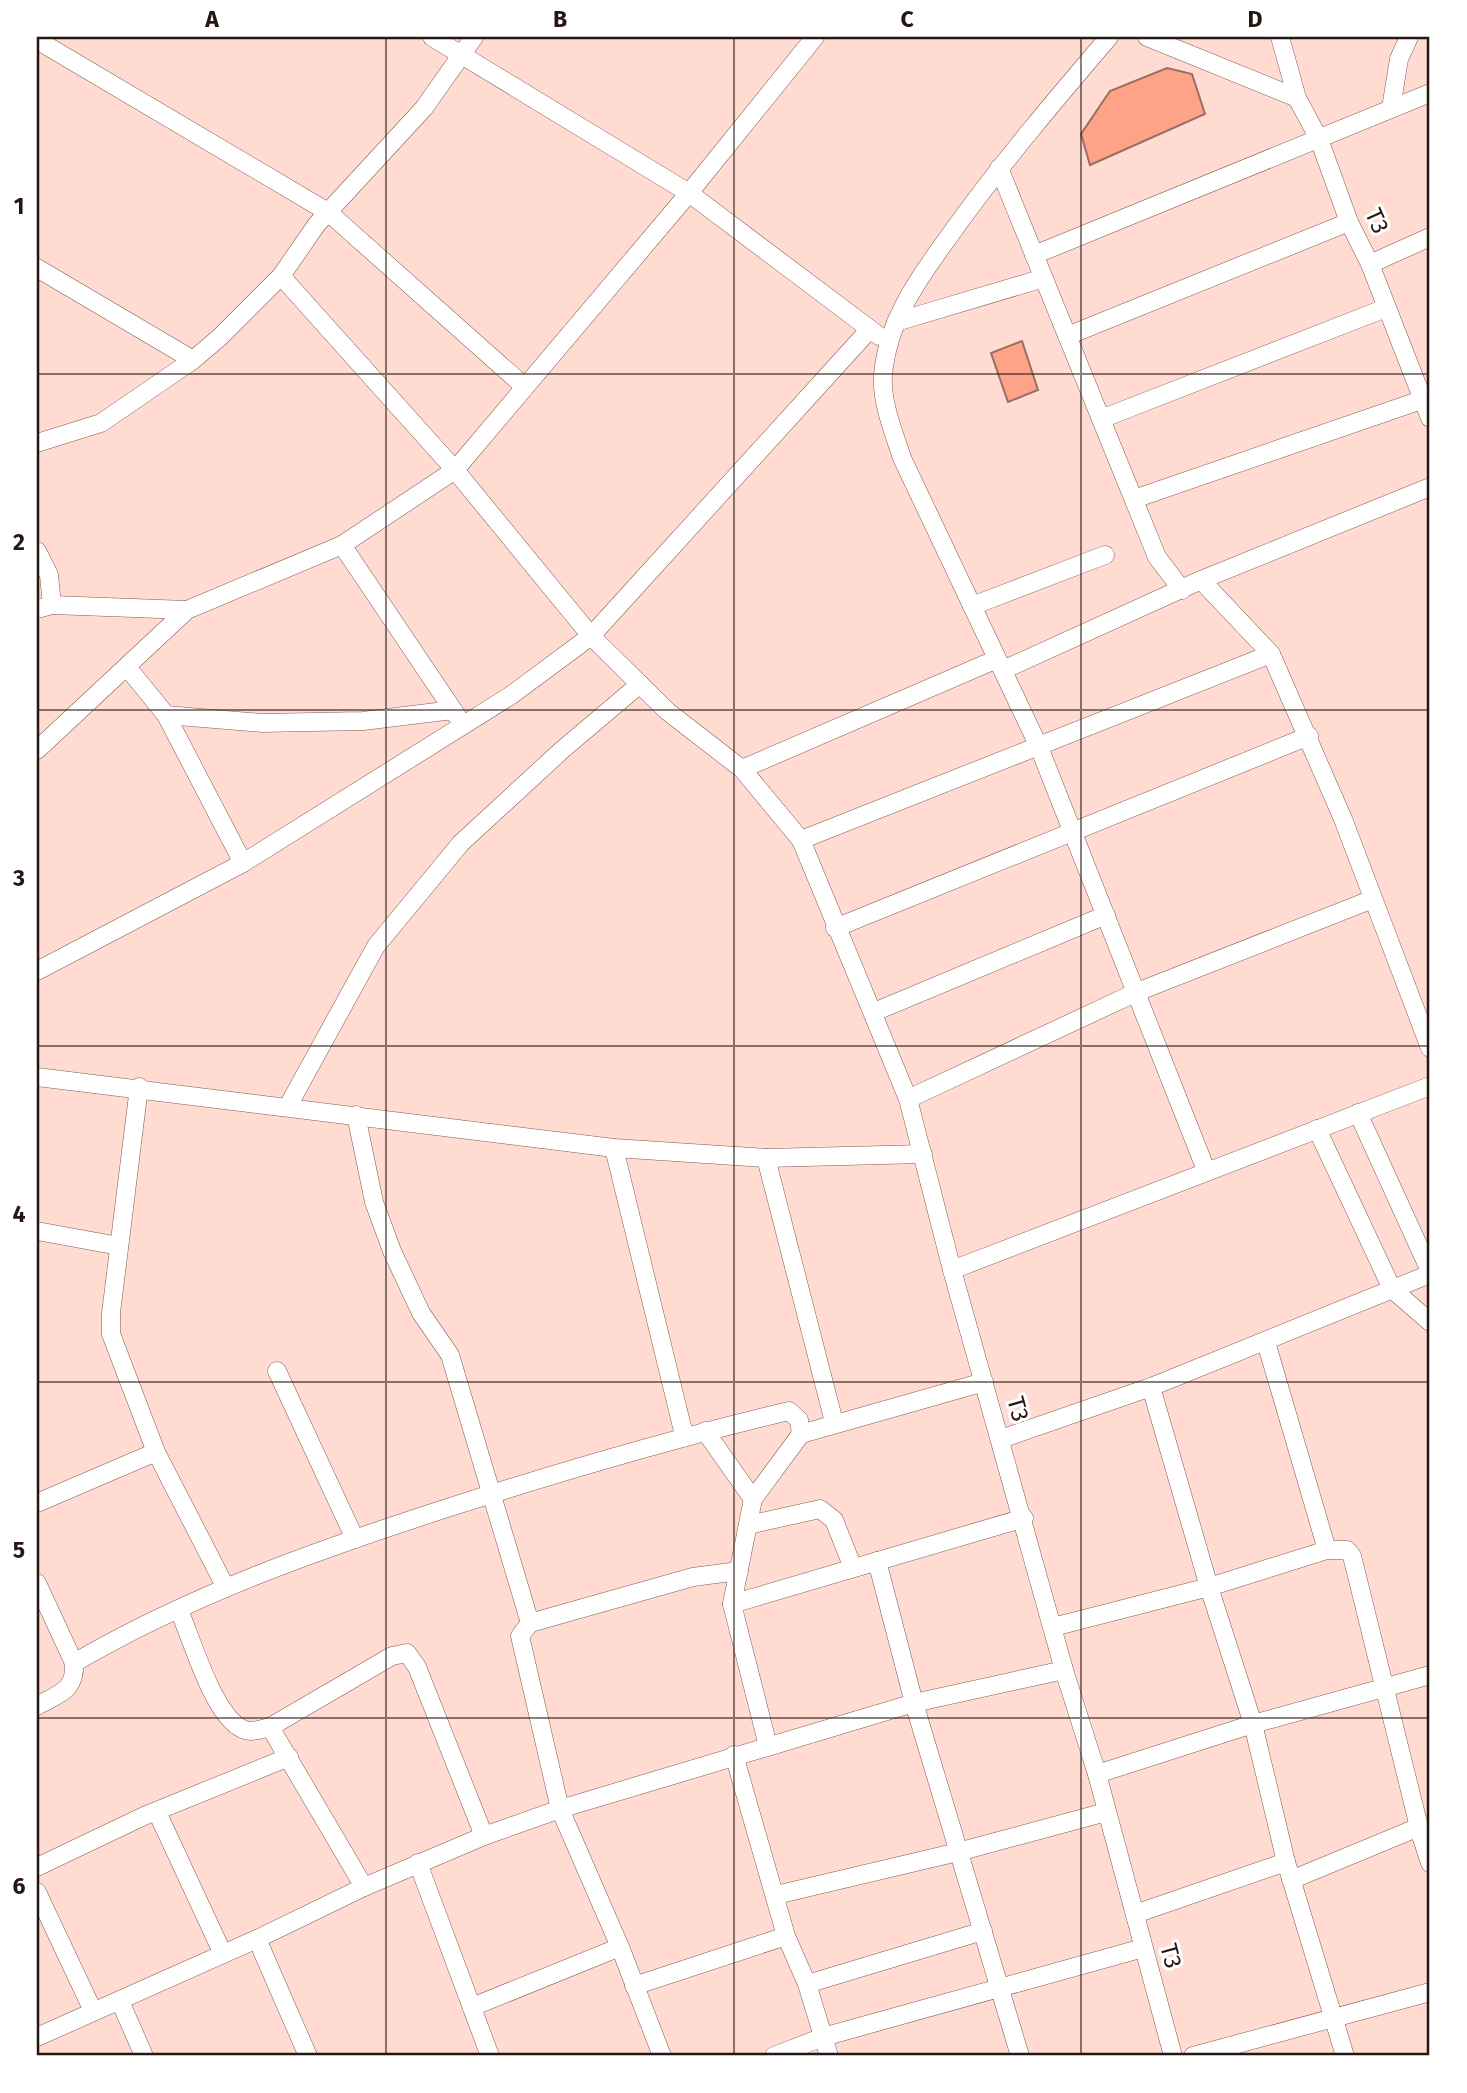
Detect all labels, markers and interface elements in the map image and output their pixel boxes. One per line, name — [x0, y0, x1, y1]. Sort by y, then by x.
text: A — [204, 5, 219, 33]
text: B — [553, 5, 567, 33]
text: C — [900, 5, 914, 33]
text: D — [1248, 5, 1263, 33]
text: 1 — [14, 192, 24, 220]
street label: T3 — [1359, 204, 1395, 238]
text: 2 — [13, 528, 25, 556]
text: 3 — [12, 864, 25, 892]
text: 4 — [13, 1200, 26, 1228]
street label: T3 — [1001, 1393, 1035, 1425]
text: 5 — [13, 1536, 25, 1564]
text: 6 — [13, 1872, 26, 1900]
street label: T3 — [1154, 1941, 1188, 1971]

